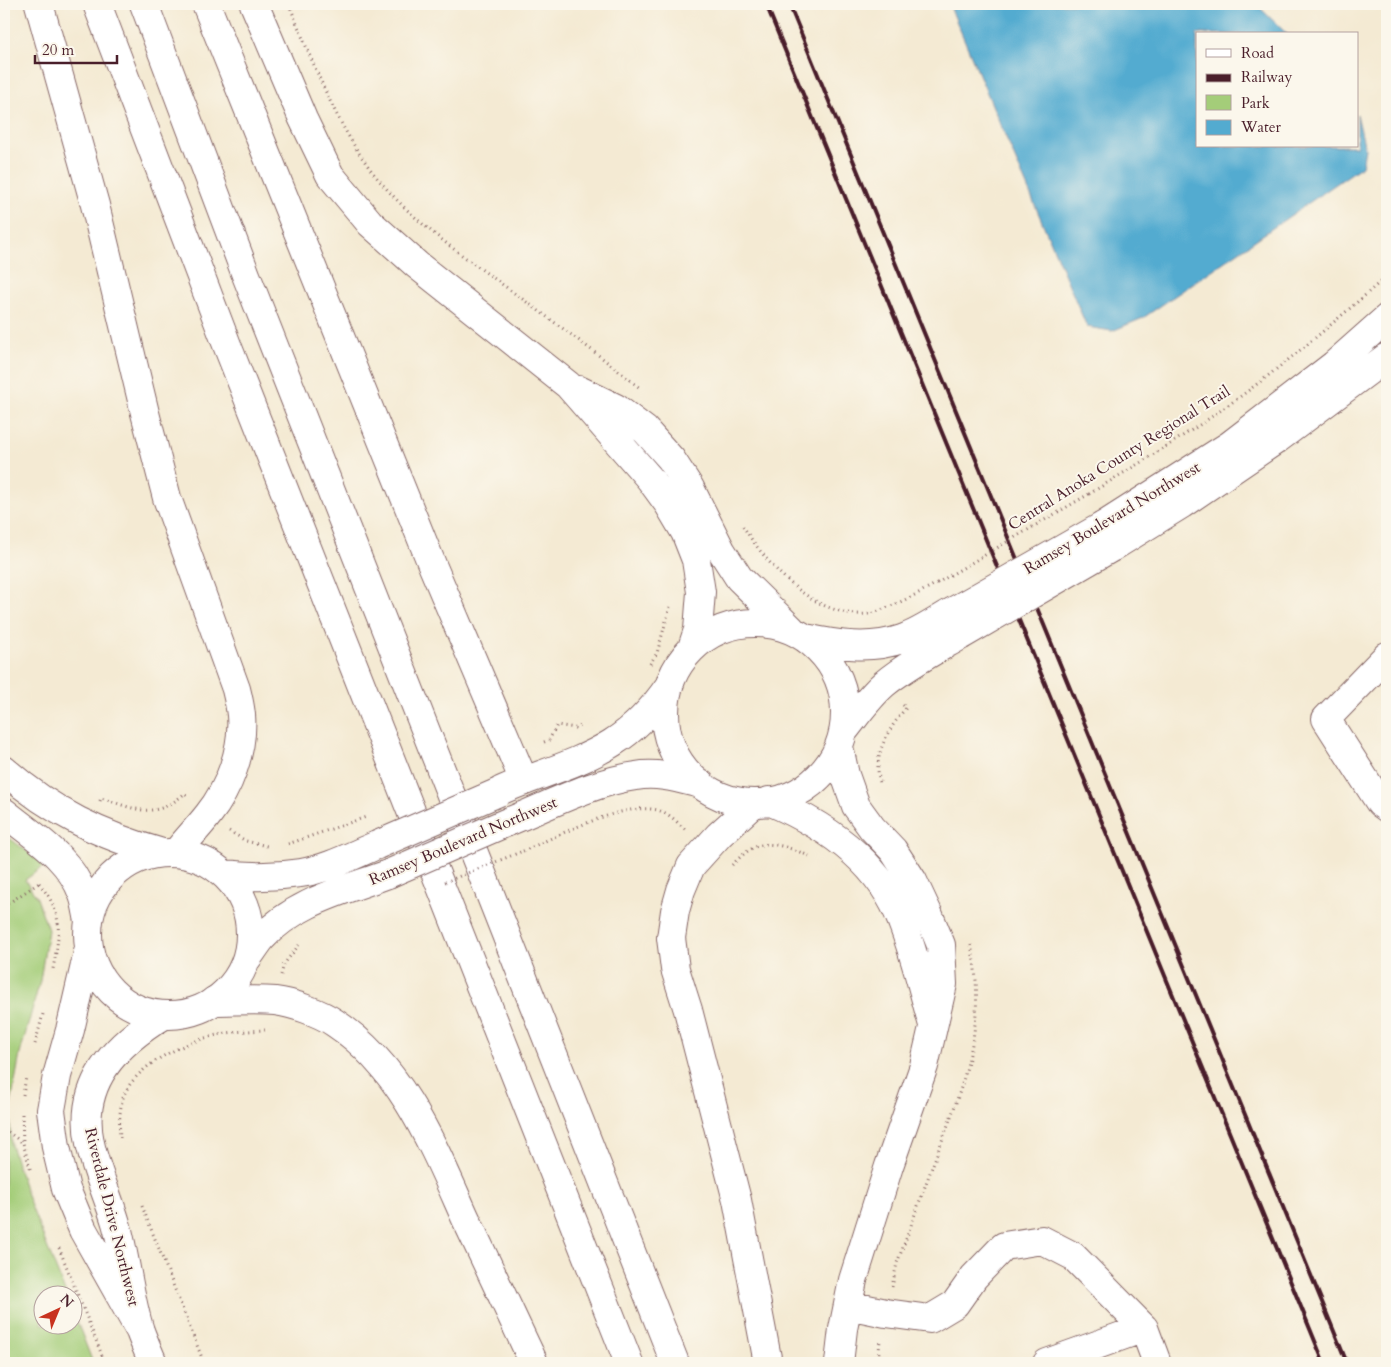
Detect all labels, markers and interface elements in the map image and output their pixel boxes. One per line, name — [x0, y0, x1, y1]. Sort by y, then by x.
scale bar — [35, 32, 118, 64]
legend — [1196, 32, 1358, 148]
text: 20 m — [42, 40, 74, 60]
text: Road — [1241, 43, 1274, 63]
text: Railway — [1241, 67, 1292, 87]
text: Park — [1241, 93, 1270, 113]
text: Water — [1240, 117, 1282, 137]
street label: Central Anoka County Regional Trail — [1004, 380, 1234, 536]
street label: Ramsey Boulevard Northwest — [1019, 456, 1205, 580]
street label: Ramsey Boulevard Northwest — [365, 791, 561, 891]
street label: Riverdale Drive Northwest — [79, 1125, 145, 1309]
north arrow — [32, 1284, 82, 1334]
text: N — [56, 1290, 78, 1312]

